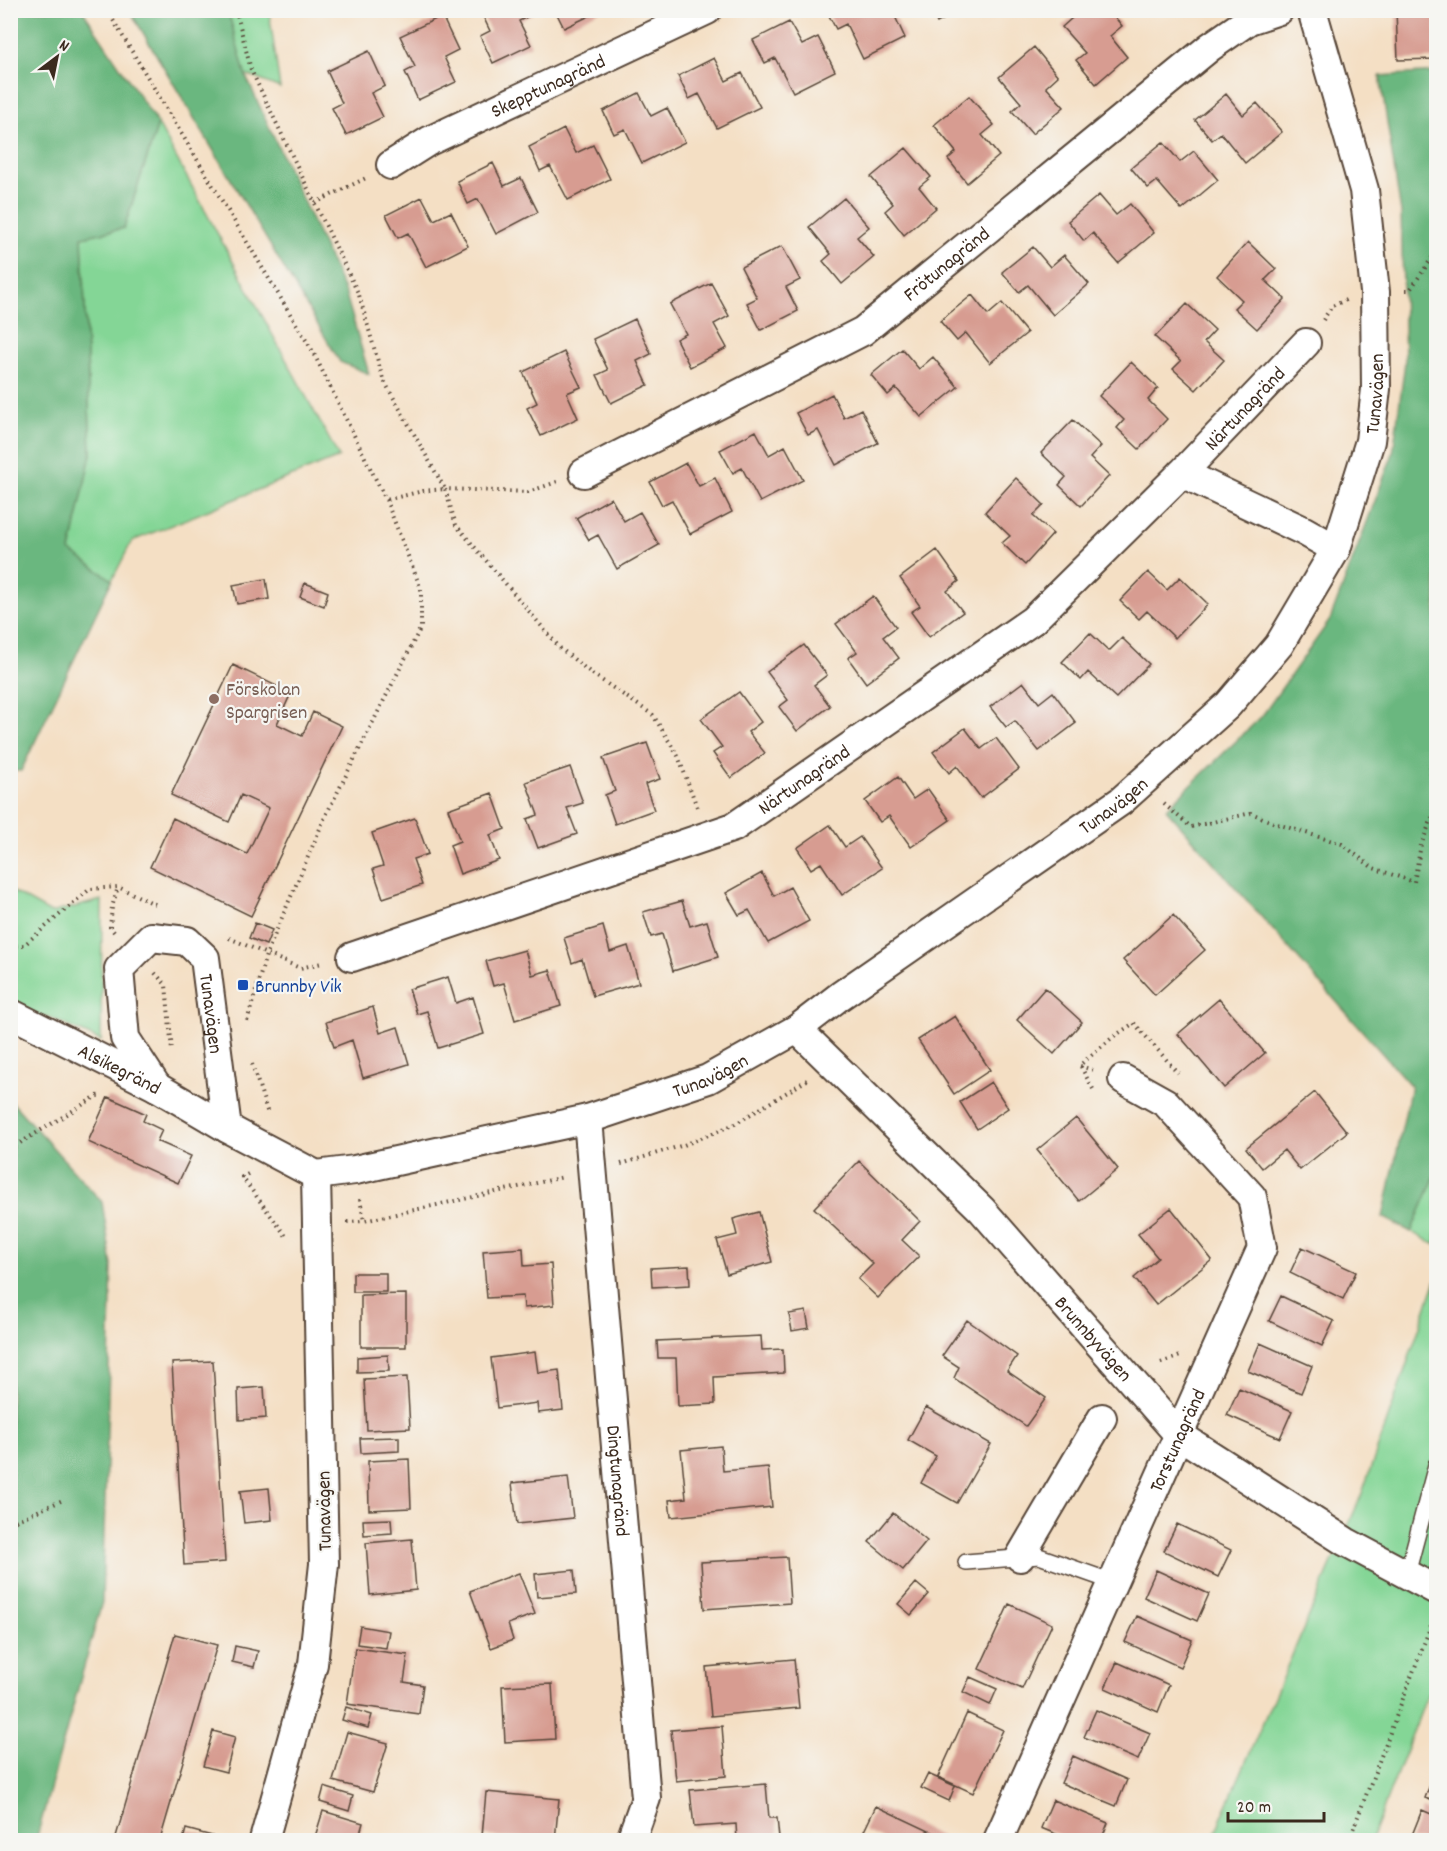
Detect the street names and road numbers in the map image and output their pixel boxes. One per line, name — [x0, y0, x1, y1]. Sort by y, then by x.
street label: Skepptunagränd — [487, 49, 611, 127]
street label: Frötunagränd — [898, 222, 997, 310]
street label: Tunavägen — [1360, 353, 1393, 436]
street label: Närtunagränd — [1199, 362, 1293, 458]
street label: Närtunagränd — [753, 739, 857, 823]
street label: Tunavägen — [1074, 772, 1156, 843]
street label: Tunavägen — [190, 972, 228, 1056]
street label: Alsikegränd — [72, 1038, 165, 1104]
street label: Tunavägen — [670, 1048, 754, 1107]
street label: Brunnbyvägen — [1046, 1291, 1137, 1389]
street label: Torstunagränd — [1144, 1385, 1214, 1497]
street label: Dingtunagränd — [597, 1424, 635, 1538]
street label: Tunavägen — [311, 1471, 341, 1551]

